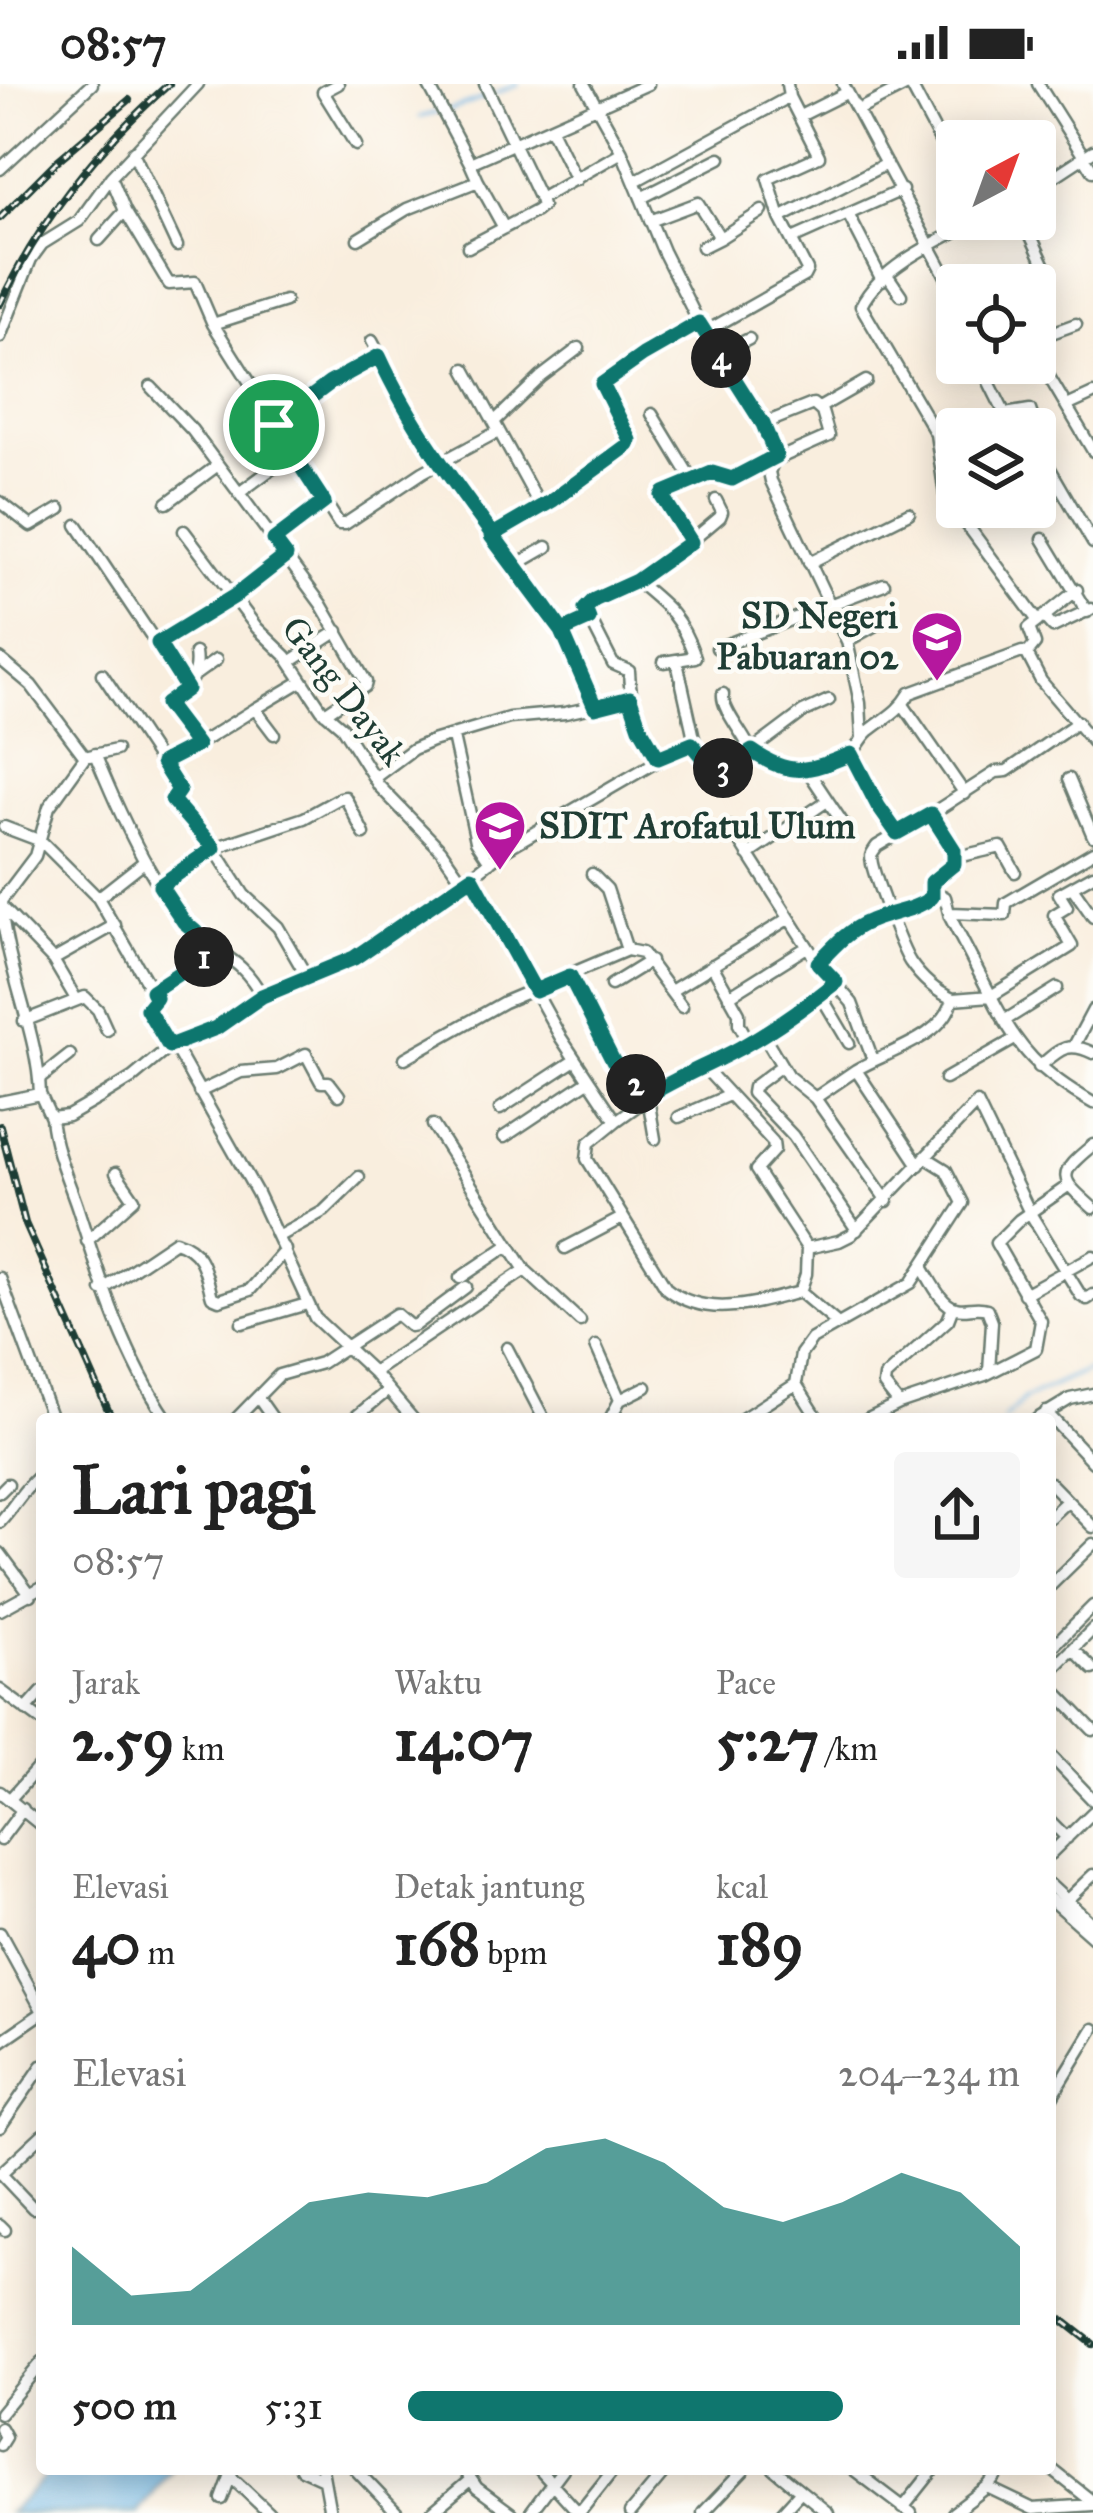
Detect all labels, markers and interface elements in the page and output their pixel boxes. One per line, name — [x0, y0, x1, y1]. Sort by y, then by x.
text: 08:57 — [60, 15, 166, 70]
north arrow — [936, 120, 1056, 240]
map controls — [936, 120, 1056, 528]
button: locate — [936, 264, 1056, 384]
pin: 4 — [691, 328, 751, 388]
text: 4 — [712, 338, 730, 378]
pin — [223, 374, 325, 476]
icon: arrive — [241, 392, 307, 458]
button: layers — [936, 408, 1056, 528]
place label: SD Negeri Pabuaran 02 — [716, 594, 899, 679]
street label: Gang Dayak — [272, 608, 416, 775]
school or university icon: SD Negeri Pabuaran 02 — [909, 609, 965, 683]
pin: 3 — [693, 738, 753, 798]
text: 3 — [716, 748, 730, 788]
school or university icon: SDIT Arofatul Ulum — [472, 798, 528, 872]
place label: SDIT Arofatul Ulum — [539, 804, 856, 848]
pin: 1 — [174, 927, 234, 987]
text: 1 — [197, 937, 211, 977]
pin: 2 — [606, 1054, 666, 1114]
text: 2 — [628, 1064, 644, 1104]
text: Lari pagi — [72, 1450, 316, 1531]
button: share — [894, 1452, 1020, 1578]
text: 08:57 — [72, 1536, 164, 1584]
text: Jarak — [72, 1663, 140, 1703]
text: Waktu — [394, 1663, 482, 1703]
text: Pace — [716, 1663, 776, 1703]
text: 2.59 — [72, 1703, 175, 1776]
text: 14:07 — [394, 1703, 533, 1776]
text: 5:27 — [716, 1703, 819, 1776]
text: km — [175, 1729, 225, 1769]
text: /km — [819, 1729, 878, 1769]
text: Elevasi — [72, 1867, 169, 1907]
text: Detak jantung — [394, 1867, 584, 1907]
text: kcal — [716, 1867, 768, 1907]
text: 40 — [72, 1907, 140, 1980]
text: 168 — [394, 1907, 480, 1980]
text: 189 — [716, 1907, 804, 1980]
text: m — [140, 1933, 175, 1973]
text: bpm — [480, 1933, 547, 1973]
text: Elevasi — [72, 2049, 186, 2097]
text: 204–234 m — [838, 2049, 1020, 2097]
text: 500 m — [72, 2382, 177, 2430]
text: 5:31 — [264, 2382, 323, 2430]

